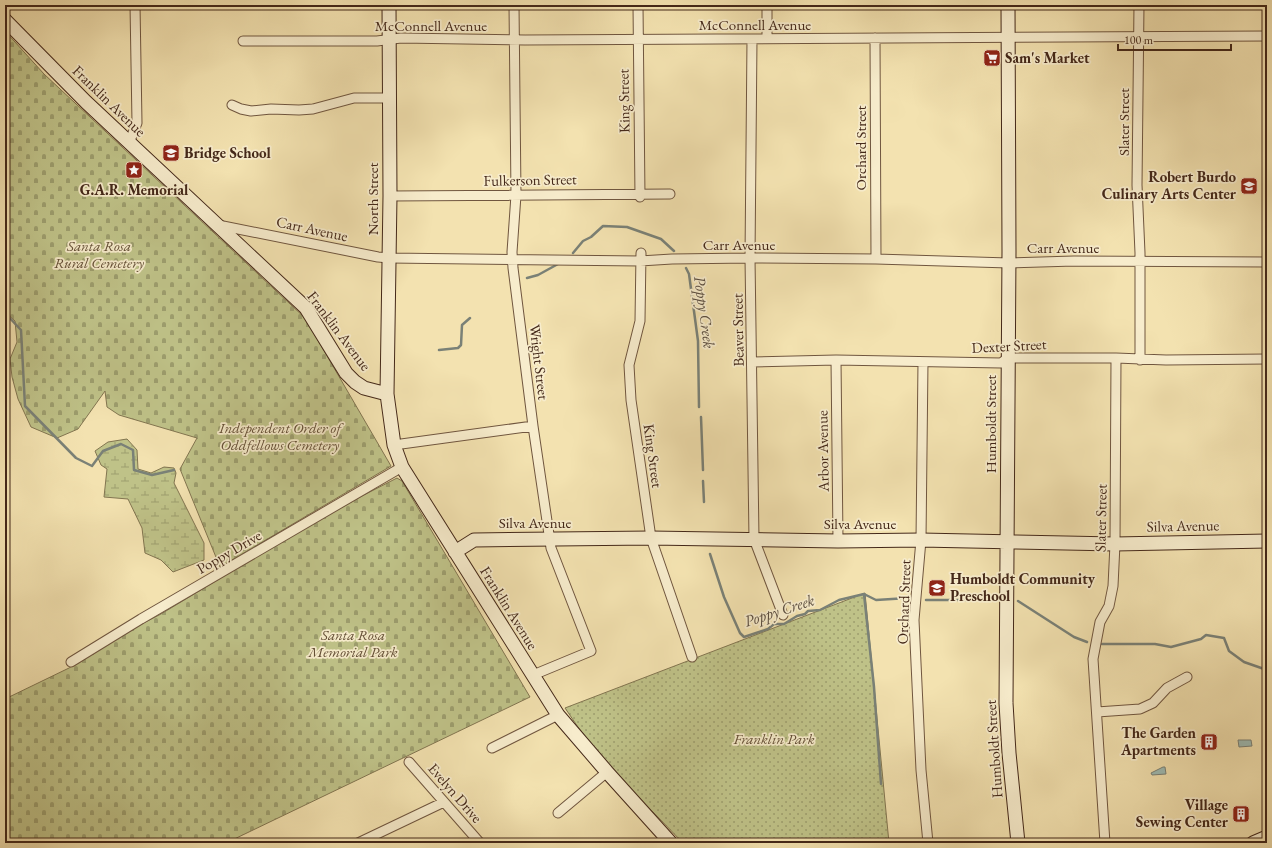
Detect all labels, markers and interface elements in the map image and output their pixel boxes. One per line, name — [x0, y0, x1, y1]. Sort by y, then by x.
street label: McConnell Avenue — [699, 15, 811, 34]
street label: McConnell Avenue — [375, 16, 487, 35]
scale bar — [1118, 26, 1231, 52]
text: 100 m — [1124, 32, 1154, 48]
supermarket icon: Sam's Market — [982, 48, 1002, 68]
place label: Sam's Market — [1005, 48, 1090, 67]
street label: Franklin Avenue — [69, 61, 150, 141]
street label: King Street — [613, 68, 634, 133]
street label: Slater Street — [1114, 88, 1133, 156]
street label: Orchard Street — [851, 105, 870, 190]
school or university icon: Bridge School — [161, 143, 181, 163]
place label: Bridge School — [184, 143, 271, 162]
place icon: G.A.R. Memorial — [124, 160, 144, 180]
street label: North Street — [363, 162, 382, 235]
place label: Robert Burdo Culinary Arts Center — [1102, 167, 1237, 203]
street label: Fulkerson Street — [483, 169, 577, 190]
school or university icon: Robert Burdo Culinary Arts Center — [1239, 176, 1259, 196]
place label: G.A.R. Memorial — [80, 180, 189, 199]
street label: Carr Avenue — [275, 212, 350, 245]
street label: Carr Avenue — [703, 235, 775, 254]
park label: Santa Rosa Rural Cemetery — [54, 236, 144, 272]
street label: Carr Avenue — [1027, 238, 1099, 257]
water label: Poppy Creek — [689, 275, 720, 350]
street label: Franklin Avenue — [303, 287, 376, 374]
street label: Beaver Street — [727, 293, 748, 367]
street label: Wright Street — [525, 323, 554, 401]
street label: Dexter Street — [971, 334, 1047, 357]
street label: Humboldt Street — [981, 374, 1000, 473]
street label: Arbor Avenue — [812, 410, 833, 493]
park label: Independent Order of Oddfellows Cemetery — [218, 418, 344, 454]
street label: King Street — [640, 423, 667, 489]
street label: Slater Street — [1090, 484, 1111, 552]
street label: Silva Avenue — [499, 513, 571, 532]
street label: Silva Avenue — [824, 514, 896, 533]
street label: Silva Avenue — [1147, 515, 1220, 536]
street label: Poppy Drive — [193, 525, 265, 578]
street label: Orchard Street — [893, 559, 914, 645]
street label: Franklin Avenue — [476, 562, 543, 653]
place label: Humboldt Community Preschool — [950, 569, 1096, 605]
school or university icon: Humboldt Community Preschool — [927, 578, 947, 598]
water label: Poppy Creek — [741, 589, 818, 632]
park label: Santa Rosa Memorial Park — [307, 625, 398, 661]
street label: Humboldt Street — [981, 699, 1006, 799]
place label: The Garden Apartments — [1120, 723, 1197, 759]
park label: Franklin Park — [733, 729, 815, 748]
building icon: The Garden Apartments — [1199, 732, 1219, 752]
street label: Evelyn Drive — [424, 759, 487, 827]
place label: Village Sewing Center — [1136, 795, 1229, 831]
building icon: Village Sewing Center — [1231, 804, 1251, 824]

